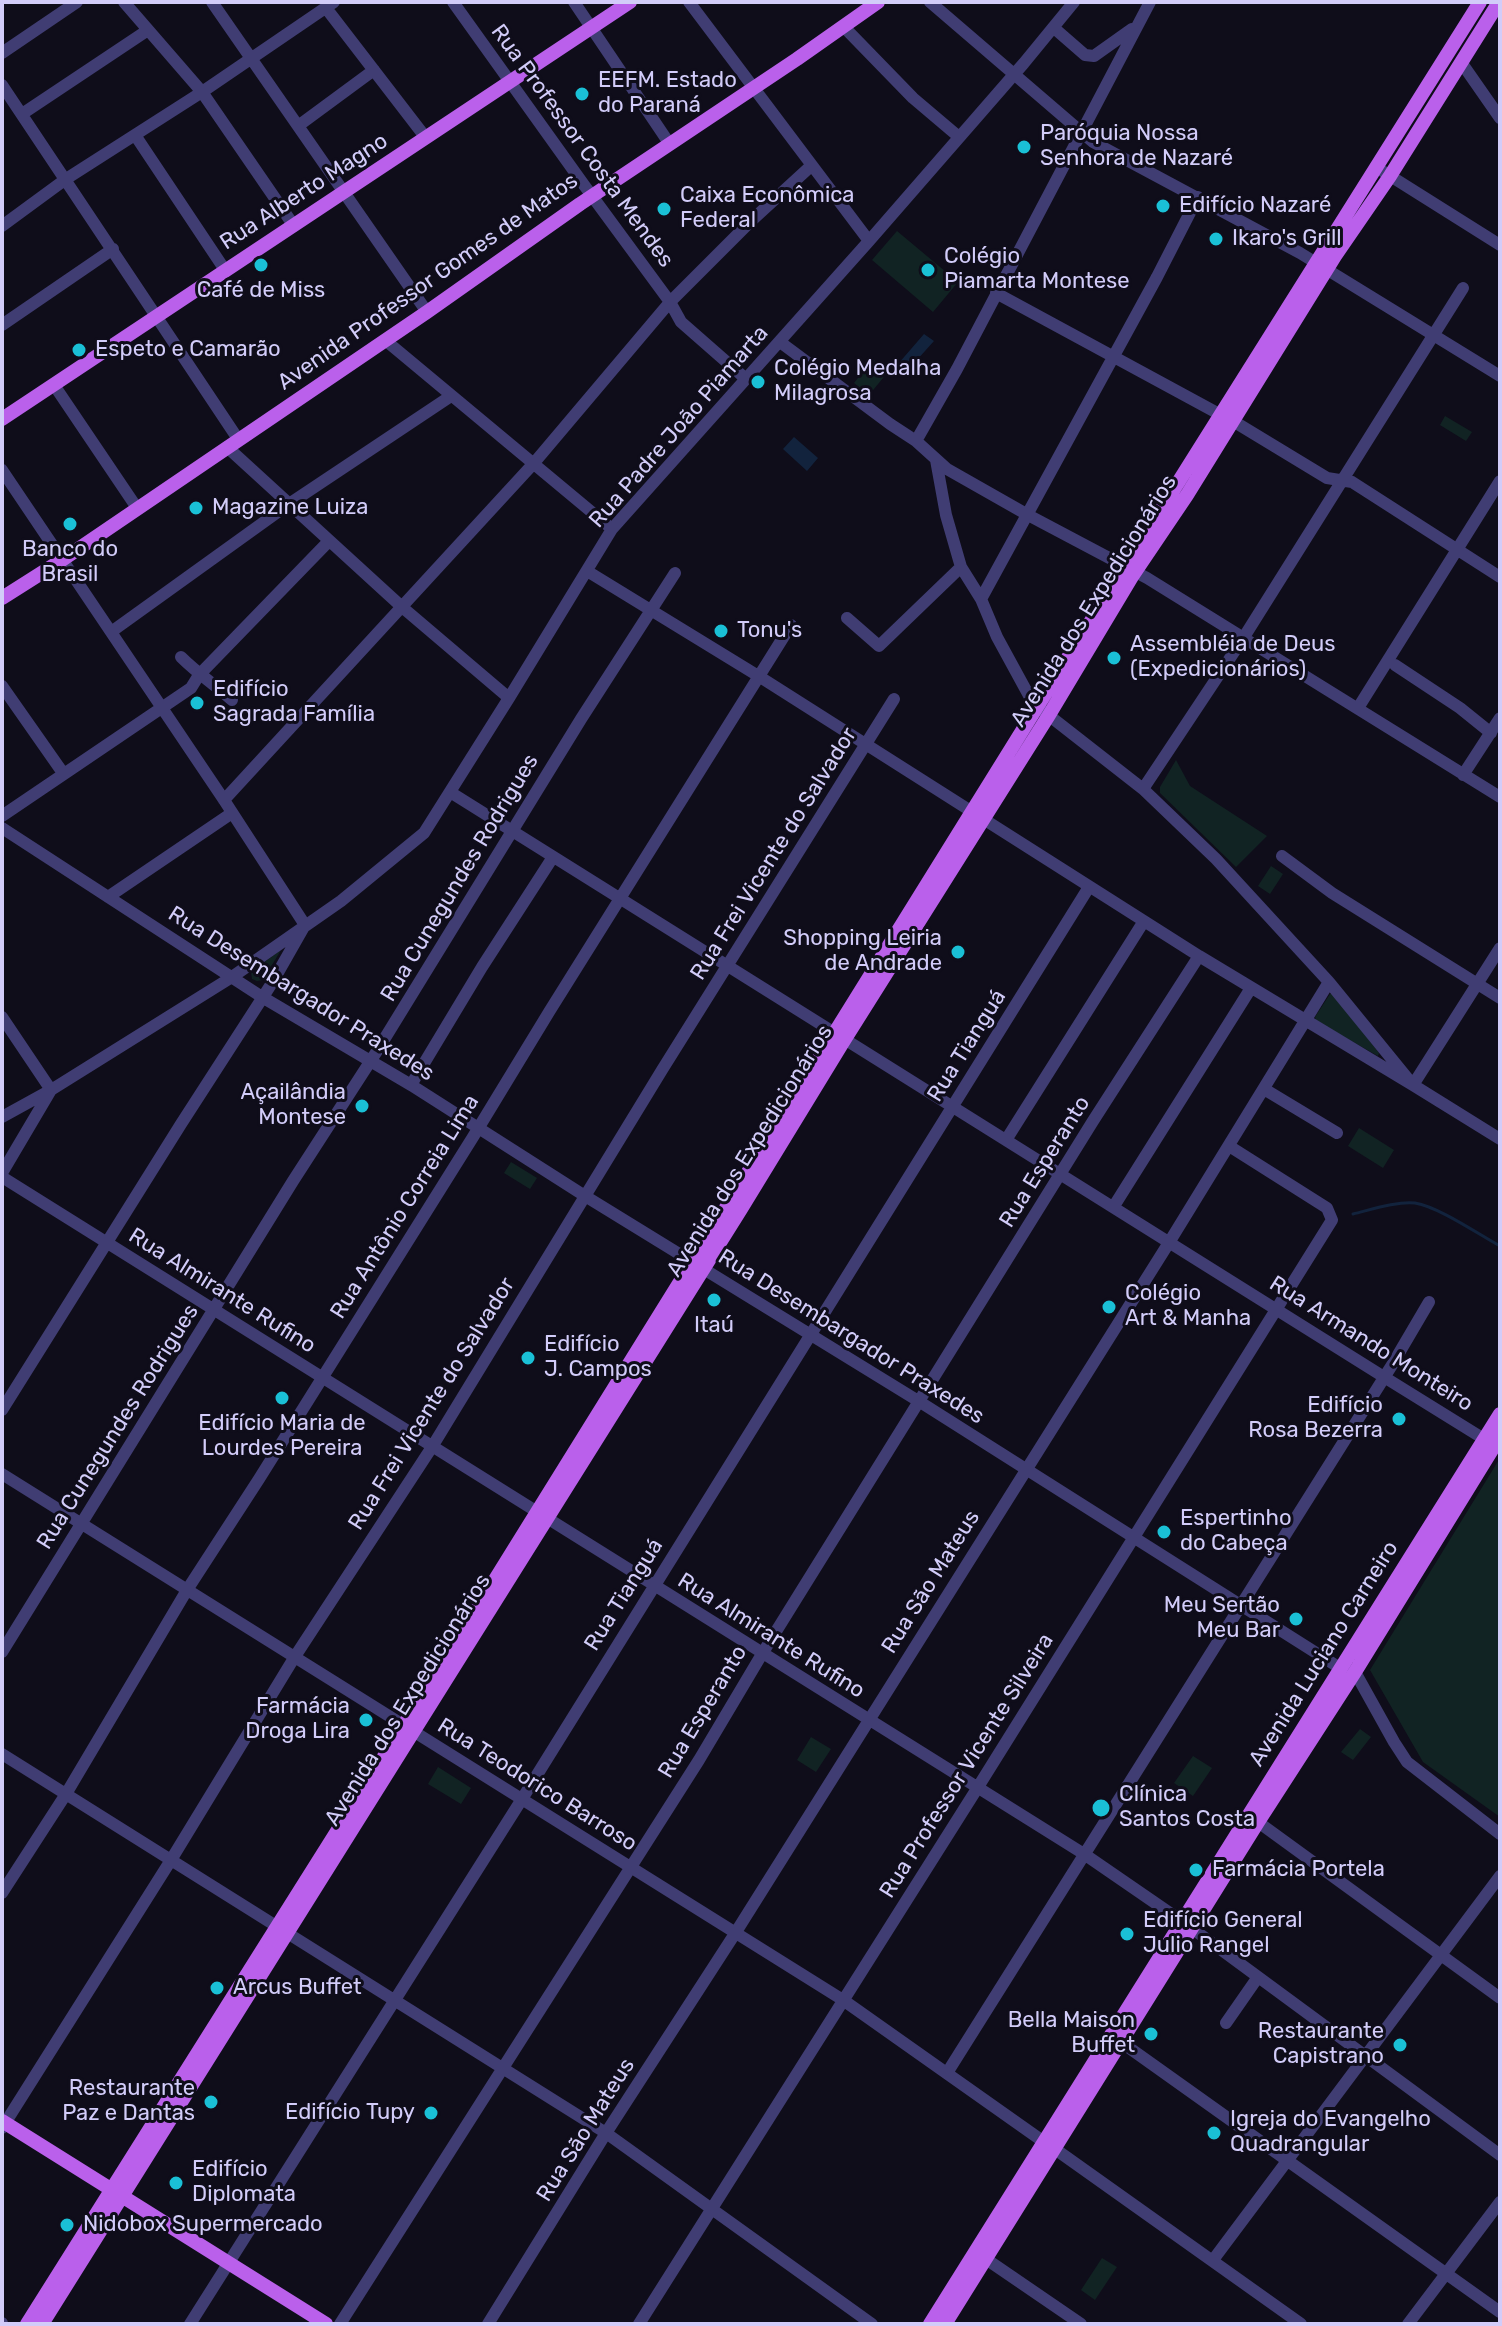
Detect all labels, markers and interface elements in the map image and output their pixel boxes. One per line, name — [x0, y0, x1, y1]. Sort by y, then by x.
street label: Rua Professor Costa Mendes — [485, 19, 679, 273]
place label: EEFM. Estado do Paraná — [598, 68, 737, 120]
marker: EEFM. Estado do Paraná — [573, 85, 591, 103]
place label: Paróquia Nossa Senhora de Nazaré — [1040, 121, 1233, 172]
street label: Rua Alberto Magno — [215, 128, 393, 256]
marker: Paróquia Nossa Senhora de Nazaré — [1015, 138, 1033, 156]
street label: Avenida Professor Gomes de Matos — [273, 168, 583, 396]
place label: Caixa Econômica Federal — [680, 183, 854, 234]
place label: Edifício Nazaré — [1179, 193, 1331, 219]
marker: Edifício Nazaré — [1154, 197, 1172, 215]
marker: Caixa Econômica Federal — [655, 200, 673, 218]
place label: Ikaro's Grill — [1232, 226, 1342, 252]
marker: Ikaro's Grill — [1207, 230, 1225, 248]
place label: Colégio Piamarta Montese — [944, 244, 1130, 296]
marker: Café de Miss — [252, 256, 270, 274]
marker: Colégio Piamarta Montese — [919, 261, 937, 279]
place label: Café de Miss — [197, 278, 325, 304]
street label: Rua Padre João Piamarta — [584, 320, 774, 534]
place label: Espeto e Camarão — [95, 337, 281, 363]
marker: Espeto e Camarão — [70, 341, 88, 359]
place label: Colégio Medalha Milagrosa — [774, 356, 941, 408]
marker: Colégio Medalha Milagrosa — [749, 373, 767, 391]
street label: Avenida dos Expedicionários — [1005, 470, 1183, 732]
place label: Magazine Luiza — [212, 495, 368, 521]
marker: Magazine Luiza — [187, 499, 205, 517]
marker: Banco do Brasil — [61, 515, 79, 533]
place label: Banco do Brasil — [22, 537, 118, 588]
place label: Tonu's — [737, 618, 802, 644]
marker: Tonu's — [712, 622, 730, 640]
place label: Assembléia de Deus (Expedicionários) — [1130, 632, 1335, 684]
marker: Assembléia de Deus (Expedicionários) — [1105, 649, 1123, 667]
place label: Edifício Sagrada Família — [213, 677, 375, 728]
marker: Edifício Sagrada Família — [188, 694, 206, 712]
street label: Rua Frei Vicente do Salvador — [685, 723, 863, 985]
street label: Rua Cunegundes Rodrigues — [376, 749, 544, 1007]
street label: Rua Desembargador Praxedes — [163, 901, 439, 1087]
place label: Shopping Leiria de Andrade — [783, 926, 942, 978]
marker: Shopping Leiria de Andrade — [949, 943, 967, 961]
street label: Rua Tianguá — [922, 985, 1012, 1107]
street label: Avenida dos Expedicionários — [661, 1020, 839, 1282]
place label: Açailândia Montese — [240, 1080, 346, 1132]
street label: Rua Antônio Correia Lima — [325, 1090, 485, 1324]
street label: Rua Esperanto — [994, 1091, 1096, 1233]
marker: Açailândia Montese — [353, 1097, 371, 1115]
street label: Rua Almirante Rufino — [124, 1223, 320, 1359]
street label: Rua Desembargador Praxedes — [713, 1244, 989, 1430]
street label: Rua Armando Monteiro — [1264, 1271, 1478, 1417]
street label: Rua Frei Vicente do Salvador — [343, 1273, 521, 1535]
place label: Colégio Art & Manha — [1125, 1281, 1251, 1332]
marker: Itaú — [705, 1291, 723, 1309]
marker: Colégio Art & Manha — [1100, 1298, 1118, 1316]
street label: Rua Cunegundes Rodrigues — [32, 1300, 204, 1554]
place label: Itaú — [694, 1313, 734, 1339]
place label: Edifício J. Campos — [544, 1332, 652, 1384]
marker: Edifício J. Campos — [519, 1349, 537, 1367]
marker: Edifício Maria de Lourdes Pereira — [273, 1389, 291, 1407]
place label: Edifício Rosa Bezerra — [1248, 1393, 1383, 1444]
marker: Edifício Rosa Bezerra — [1390, 1410, 1408, 1428]
place label: Edifício Maria de Lourdes Pereira — [198, 1411, 366, 1462]
street label: Rua São Mateus — [876, 1505, 986, 1659]
place label: Espertinho do Cabeça — [1180, 1506, 1292, 1558]
marker: Espertinho do Cabeça — [1155, 1523, 1173, 1541]
street label: Rua Tianguá — [579, 1534, 669, 1656]
street label: Avenida Luciano Carneiro — [1244, 1537, 1404, 1771]
street label: Rua Almirante Rufino — [673, 1568, 869, 1704]
street label: Avenida dos Expedicionários — [319, 1569, 497, 1831]
place label: Meu Sertão Meu Bar — [1164, 1593, 1280, 1644]
marker: Meu Sertão Meu Bar — [1287, 1610, 1305, 1628]
street label: Rua Professor Vicente Silveira — [874, 1629, 1060, 1903]
street label: Rua Esperanto — [653, 1641, 753, 1783]
place label: Farmácia Droga Lira — [245, 1694, 350, 1746]
marker: Farmácia Droga Lira — [357, 1711, 375, 1729]
street label: Rua Teodorico Barroso — [432, 1713, 642, 1857]
place label: Clínica Santos Costa — [1119, 1782, 1255, 1834]
marker: Clínica Santos Costa — [1090, 1797, 1112, 1819]
place label: Farmácia Portela — [1212, 1857, 1385, 1883]
marker: Farmácia Portela — [1187, 1861, 1205, 1879]
place label: Edifício General Julio Rangel — [1143, 1908, 1303, 1960]
marker: Edifício General Julio Rangel — [1118, 1925, 1136, 1943]
place label: Arcus Buffet — [233, 1975, 362, 2001]
marker: Arcus Buffet — [208, 1979, 226, 1997]
place label: Bella Maison Buffet — [1008, 2008, 1135, 2060]
place label: Restaurante Capistrano — [1258, 2019, 1384, 2070]
marker: Bella Maison Buffet — [1142, 2025, 1160, 2043]
marker: Restaurante Capistrano — [1391, 2036, 1409, 2054]
street label: Rua São Mateus — [531, 2053, 641, 2207]
place label: Restaurante Paz e Dantas — [62, 2076, 195, 2128]
marker: Restaurante Paz e Dantas — [202, 2093, 220, 2111]
place label: Edifício Tupy — [285, 2100, 415, 2126]
marker: Edifício Tupy — [422, 2104, 440, 2122]
place label: Igreja do Evangelho Quadrangular — [1230, 2107, 1431, 2158]
marker: Igreja do Evangelho Quadrangular — [1205, 2124, 1223, 2142]
place label: Edifício Diplomata — [192, 2157, 296, 2208]
marker: Edifício Diplomata — [167, 2174, 185, 2192]
place label: Nidobox Supermercado — [83, 2212, 323, 2238]
marker: Nidobox Supermercado — [58, 2216, 76, 2234]

